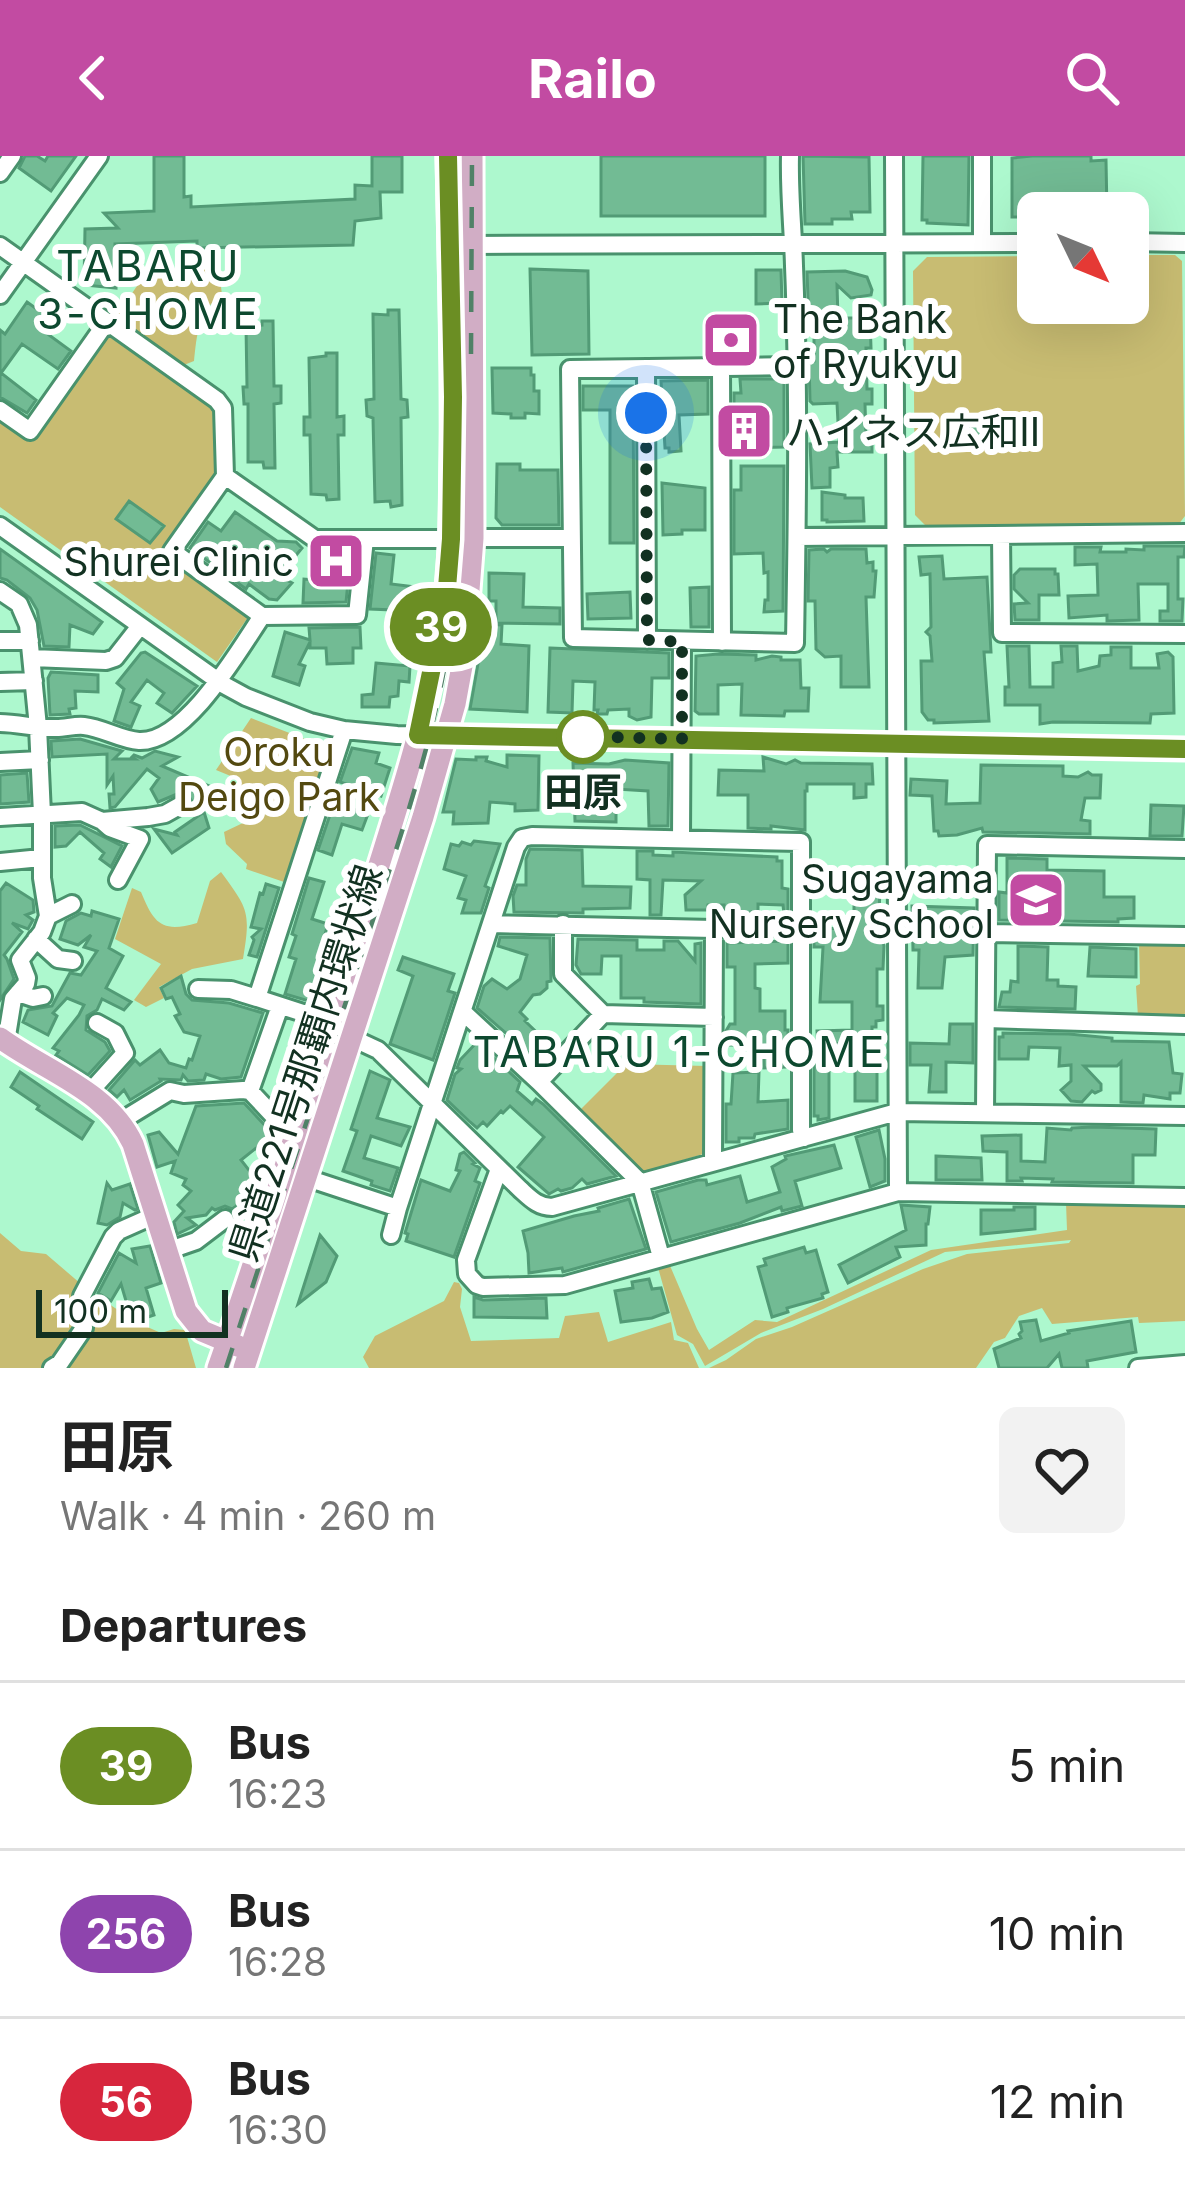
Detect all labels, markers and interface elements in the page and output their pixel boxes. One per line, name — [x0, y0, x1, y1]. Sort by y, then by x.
icon: back — [60, 45, 126, 111]
icon: search — [1059, 45, 1125, 111]
text: Railo — [528, 46, 657, 111]
north arrow — [1017, 192, 1149, 324]
map controls — [1017, 192, 1149, 324]
district label: TABARU 3-CHOME — [37, 240, 261, 339]
place label: The Bank of Ryukyu — [773, 295, 958, 387]
bank icon: The Bank of Ryukyu — [700, 309, 762, 371]
your location — [616, 383, 676, 443]
building icon: ハイネス広和Ⅱ — [713, 400, 775, 462]
place label: ハイネス広和Ⅱ — [786, 408, 1040, 455]
hospital icon: Shurei Clinic — [305, 530, 367, 592]
place label: Shurei Clinic — [64, 538, 294, 585]
line badge: 39 — [387, 588, 495, 666]
text: 39 — [414, 601, 468, 652]
marker: 田原 — [558, 712, 608, 762]
park label: Oroku Deigo Park — [178, 728, 380, 820]
place label: 田原 — [544, 768, 622, 815]
place label: Sugayama Nursery School — [709, 855, 994, 947]
street label: 県道221号那覇内環状線 — [219, 859, 391, 1267]
school or university icon: Sugayama Nursery School — [1005, 869, 1067, 931]
district label: TABARU 1-CHOME — [473, 1026, 887, 1077]
scale bar — [36, 1284, 228, 1337]
text: 100 m — [54, 1291, 147, 1331]
button: heart — [999, 1407, 1125, 1533]
text: 田原 — [60, 1412, 174, 1481]
text: Walk · 4 min · 260 m — [60, 1492, 436, 1539]
text: Departures — [60, 1598, 307, 1653]
text: Bus — [228, 1715, 311, 1770]
text: 5 min — [1008, 1738, 1125, 1793]
text: 39 — [99, 1740, 153, 1791]
text: 16:23 — [228, 1770, 327, 1817]
text: Bus — [228, 1883, 311, 1938]
text: 10 min — [989, 1906, 1125, 1961]
text: 256 — [86, 1908, 166, 1959]
text: 16:28 — [228, 1938, 327, 1985]
text: Bus — [228, 2051, 311, 2106]
text: 12 min — [990, 2074, 1125, 2129]
text: 56 — [99, 2076, 153, 2127]
text: 16:30 — [228, 2106, 328, 2153]

